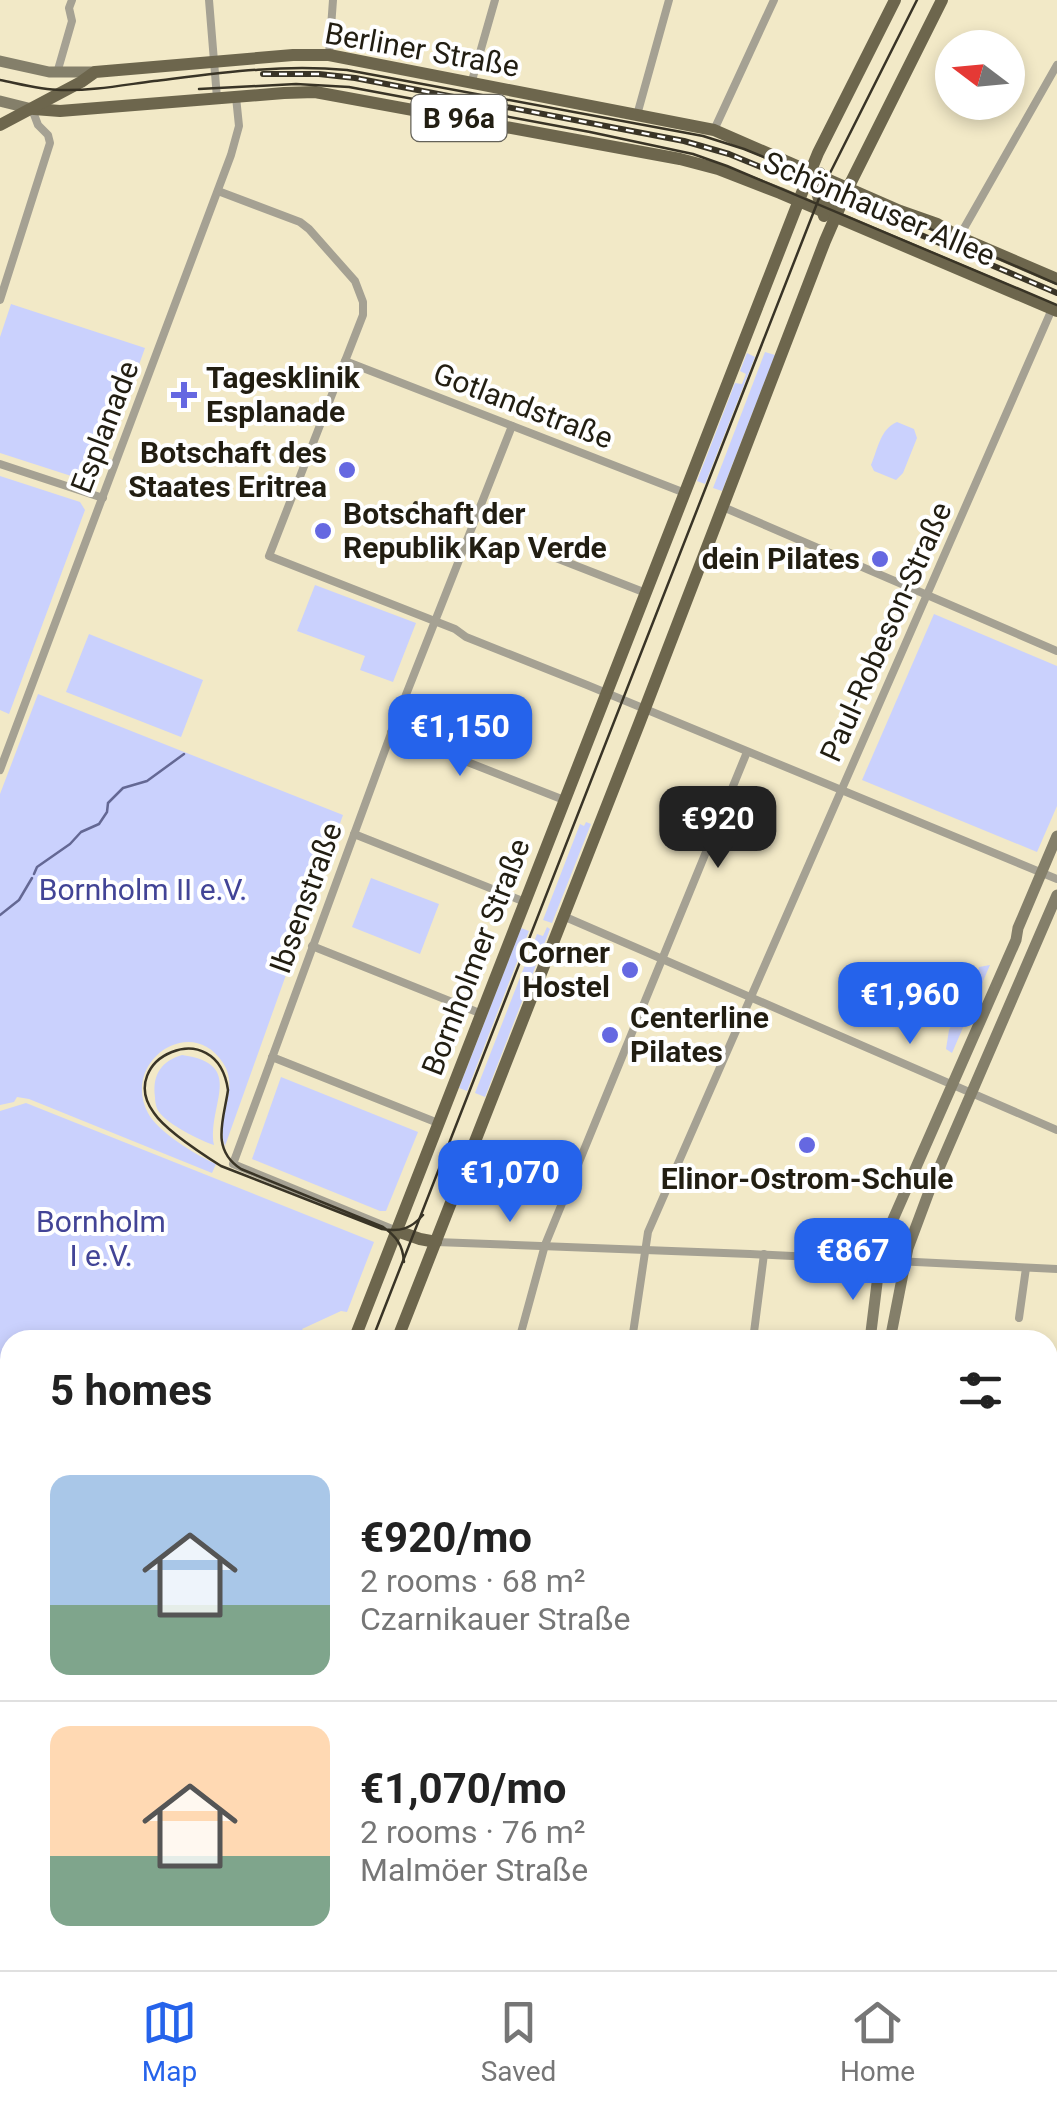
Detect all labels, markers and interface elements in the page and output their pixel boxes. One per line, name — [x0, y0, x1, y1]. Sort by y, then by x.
street label: Berliner Straße — [322, 15, 522, 84]
north arrow — [935, 30, 1025, 120]
map controls — [935, 30, 1025, 120]
road number: B 96a — [412, 95, 506, 141]
street label: Schönhauser Allee — [758, 144, 1000, 273]
street label: Gotlandstraße — [428, 355, 618, 456]
street label: Esplanade — [63, 356, 146, 498]
place label: Tagesklinik Esplanade — [206, 360, 361, 429]
marker: Tagesklinik Esplanade — [171, 382, 197, 408]
place label: Botschaft des Staates Eritrea — [128, 435, 327, 504]
marker: Botschaft des Staates Eritrea — [336, 459, 358, 481]
place label: Botschaft der Republik Kap Verde — [343, 496, 607, 565]
street label: Paul-Robeson-Straße — [813, 497, 959, 767]
marker: Botschaft der Republik Kap Verde — [312, 520, 334, 542]
place label: dein Pilates — [702, 541, 860, 576]
marker: dein Pilates — [869, 548, 891, 570]
pin: €1,150 — [379, 694, 541, 779]
text: €1,150 — [410, 707, 510, 745]
pin: €920 — [659, 786, 777, 871]
text: €920 — [681, 799, 755, 837]
street label: Ibsenstraße — [262, 818, 349, 978]
street label: Bornholmer Straße — [414, 834, 537, 1080]
park label: Bornholm II e.V. — [39, 872, 247, 907]
place label: Corner Hostel — [518, 935, 610, 1004]
marker: Corner Hostel — [619, 959, 641, 981]
pin: €1,960 — [829, 962, 991, 1047]
text: €1,960 — [860, 975, 960, 1013]
place label: Centerline Pilates — [630, 1000, 769, 1069]
marker: Centerline Pilates — [599, 1024, 621, 1046]
marker: Elinor-Ostrom-Schule — [796, 1134, 818, 1156]
pin: €1,070 — [429, 1140, 591, 1225]
text: €1,070 — [460, 1153, 560, 1191]
place label: Elinor-Ostrom-Schule — [661, 1161, 953, 1196]
park label: Bornholm I e.V. — [36, 1204, 166, 1273]
pin: €867 — [794, 1218, 912, 1303]
text: €867 — [816, 1231, 890, 1269]
icon: filters — [953, 1363, 1008, 1418]
text: 5 homes — [50, 1366, 212, 1415]
text: €920/mo — [360, 1513, 532, 1562]
icon: home — [130, 1515, 250, 1635]
text: 2 rooms · 68 m² — [360, 1562, 585, 1600]
text: Czarnikauer Straße — [360, 1600, 631, 1638]
text: €1,070/mo — [360, 1764, 567, 1813]
icon: home — [130, 1766, 250, 1886]
text: 2 rooms · 76 m² — [360, 1813, 585, 1851]
text: Malmöer Straße — [360, 1851, 588, 1889]
tab: Map — [142, 1995, 197, 2088]
tab: Saved — [481, 1995, 556, 2088]
tab: Home — [840, 1995, 915, 2088]

